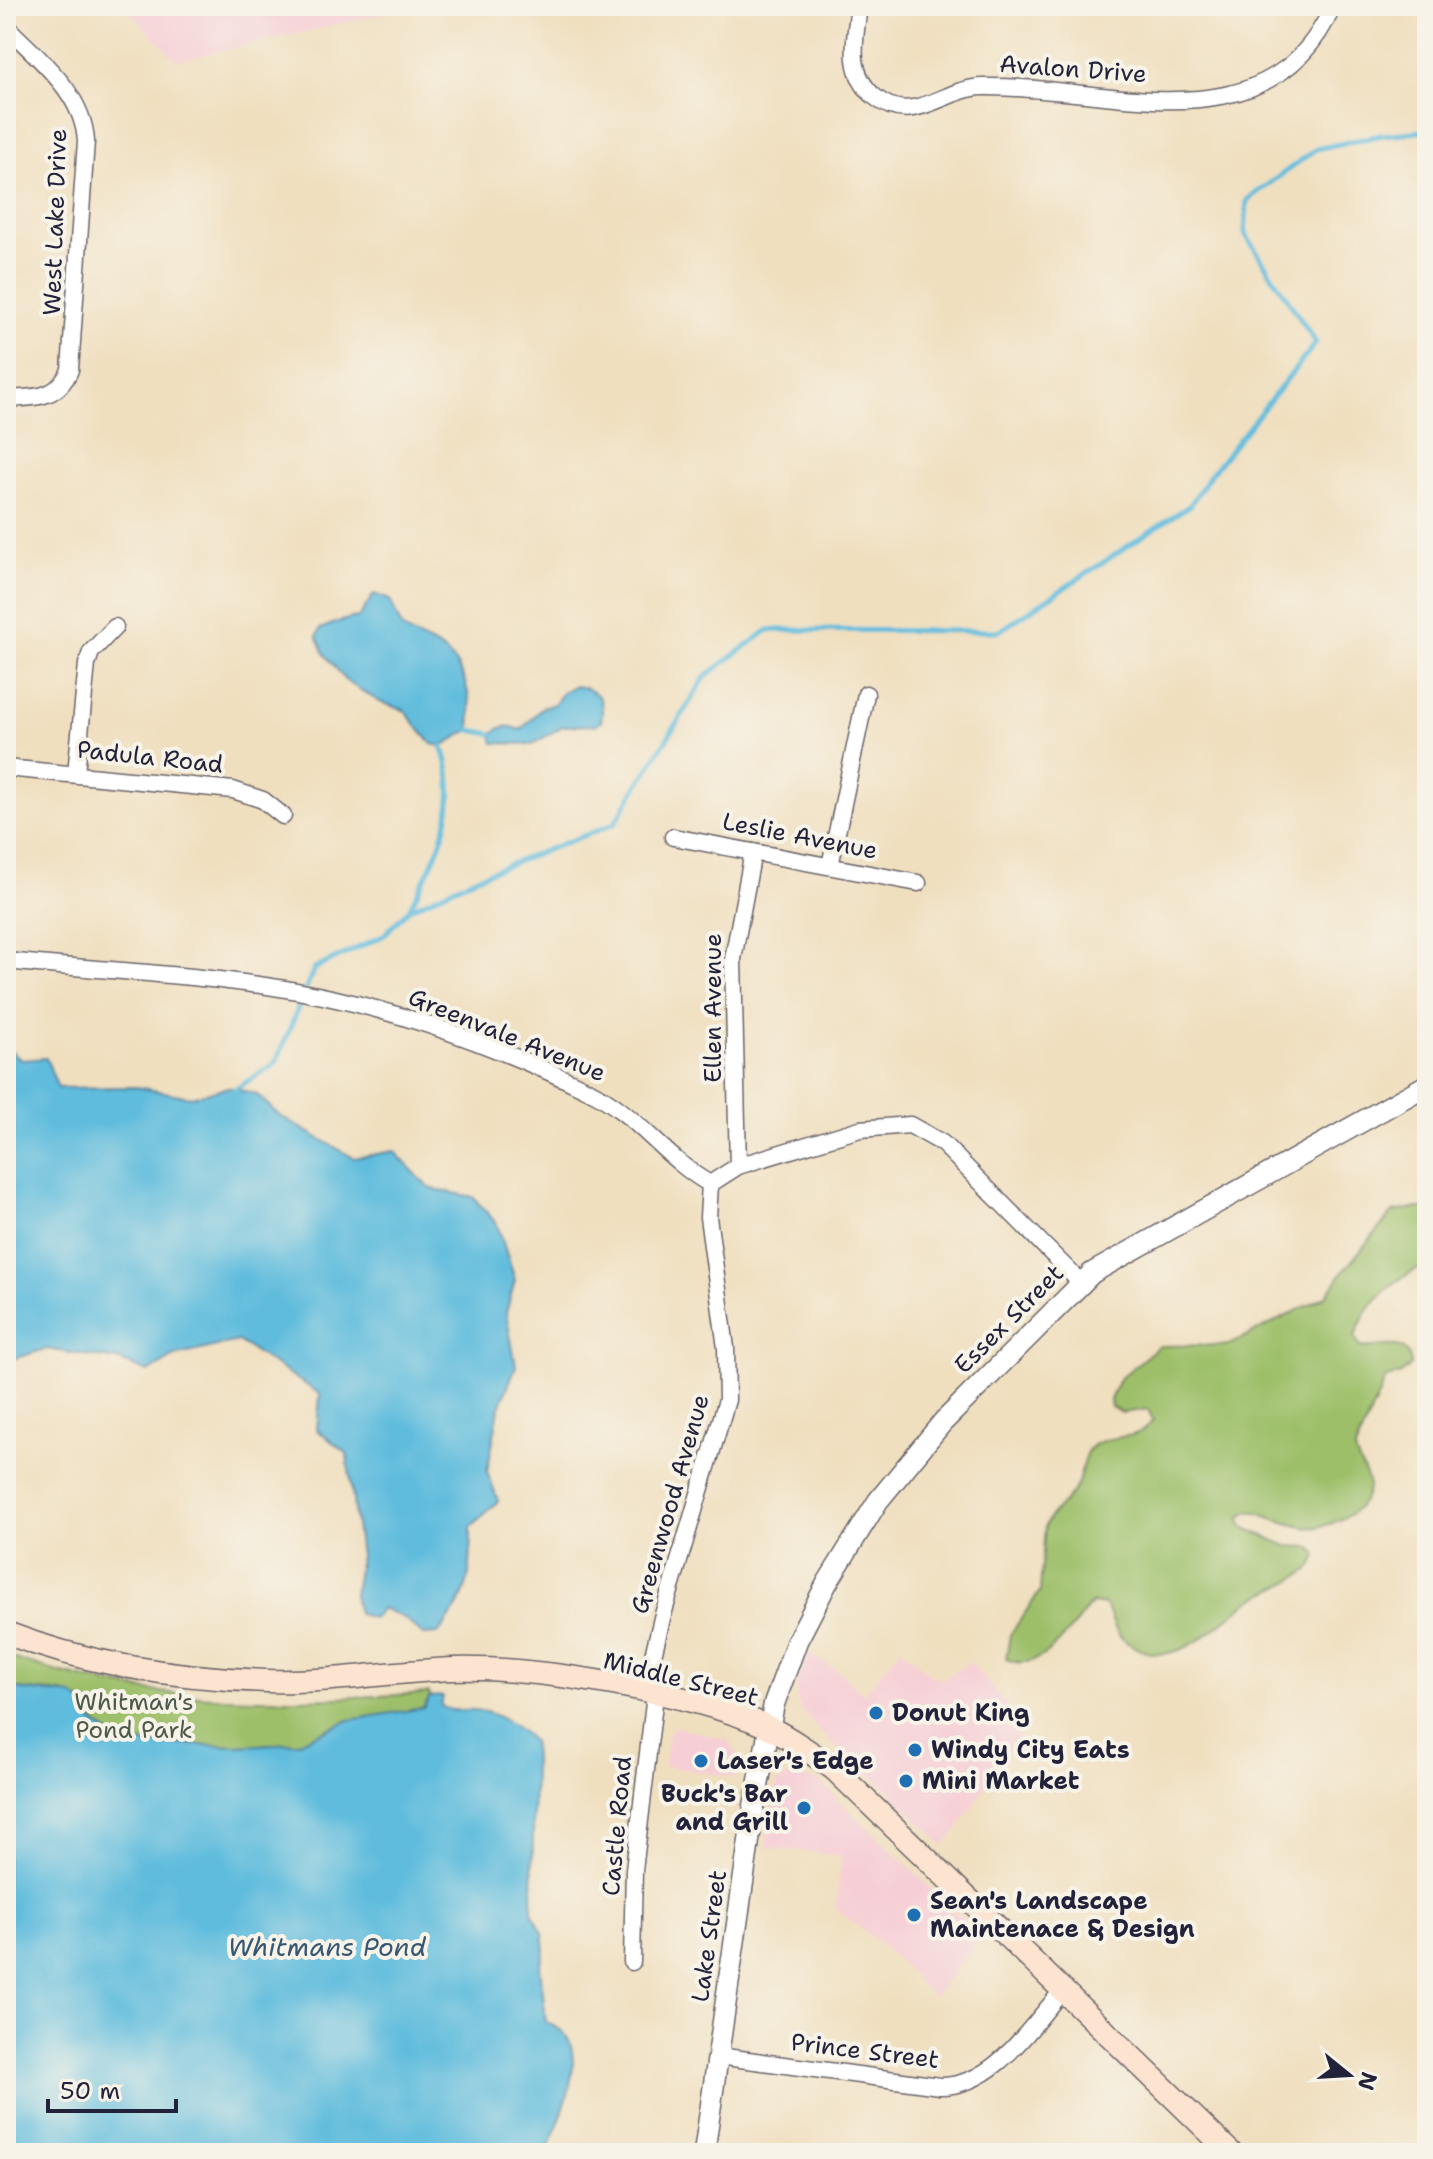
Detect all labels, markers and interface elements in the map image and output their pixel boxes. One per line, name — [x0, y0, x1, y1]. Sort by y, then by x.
street label: Avalon Drive — [998, 48, 1148, 90]
street label: West Lake Drive — [36, 128, 74, 316]
street label: Padula Road — [75, 733, 225, 781]
street label: Leslie Avenue — [720, 805, 880, 867]
street label: Ellen Avenue — [697, 933, 729, 1083]
street label: Greenvale Avenue — [404, 981, 610, 1089]
street label: Essex Street — [947, 1257, 1071, 1381]
street label: Greenwood Avenue — [623, 1390, 717, 1618]
street label: Middle Street — [600, 1644, 762, 1714]
park label: Whitman's Pond Park — [74, 1686, 194, 1746]
place label: Donut King — [892, 1697, 1030, 1729]
marker: Donut King — [867, 1704, 885, 1722]
place label: Windy City Eats — [931, 1734, 1130, 1766]
marker: Windy City Eats — [906, 1741, 924, 1759]
place label: Laser's Edge — [717, 1745, 874, 1777]
marker: Laser's Edge — [692, 1752, 710, 1770]
street label: Castle Road — [595, 1755, 639, 1897]
place label: Mini Market — [922, 1765, 1080, 1797]
marker: Mini Market — [897, 1772, 915, 1790]
place label: Buck's Bar and Grill — [661, 1778, 788, 1838]
marker: Buck's Bar and Grill — [795, 1799, 813, 1817]
street label: Lake Street — [684, 1868, 734, 2004]
place label: Sean's Landscape Maintenace & Design — [930, 1885, 1195, 1945]
marker: Sean's Landscape Maintenace & Design — [905, 1906, 923, 1924]
water label: Whitmans Pond — [228, 1929, 427, 1964]
street label: Prince Street — [789, 2026, 941, 2076]
north arrow — [1309, 2035, 1389, 2115]
scale bar — [48, 2063, 176, 2113]
text: N — [1351, 2068, 1384, 2094]
text: 50 m — [60, 2075, 120, 2107]

